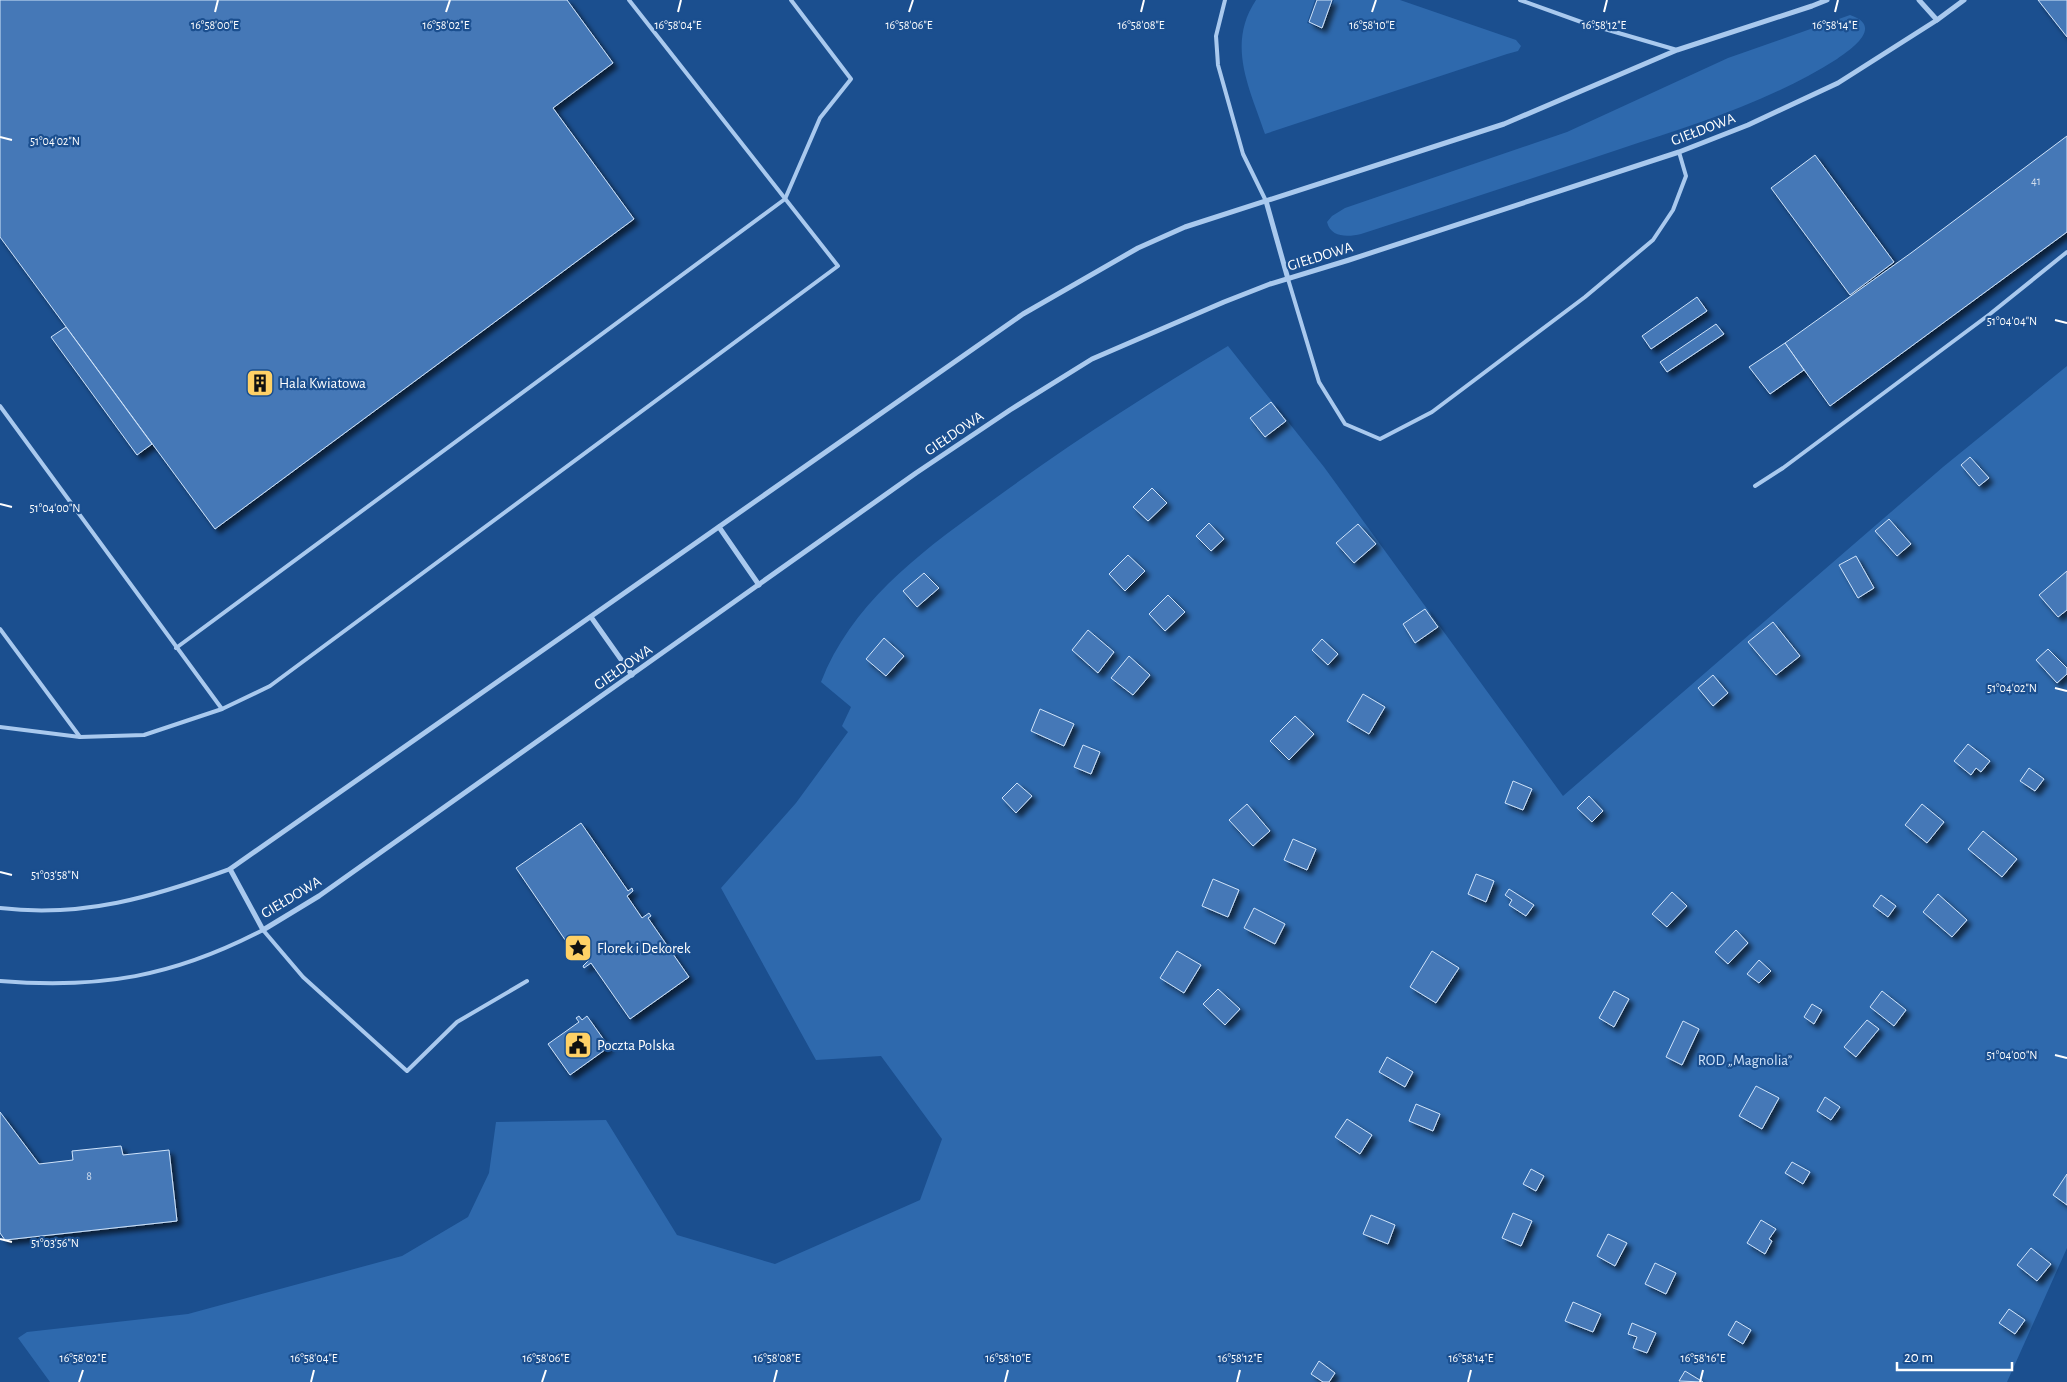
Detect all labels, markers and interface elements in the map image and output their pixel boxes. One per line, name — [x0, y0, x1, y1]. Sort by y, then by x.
text: 16°58'00"E — [191, 19, 239, 31]
text: 16°58'02"E — [423, 19, 470, 31]
text: 16°58'04"E — [654, 19, 702, 31]
text: 16°58'06"E — [885, 19, 933, 31]
text: 16°58'08"E — [1117, 19, 1165, 31]
text: 16°58'10"E — [1349, 19, 1395, 31]
text: 16°58'12"E — [1582, 19, 1627, 31]
text: 16°58'14"E — [1812, 19, 1858, 31]
street label: GIEŁDOWA — [1669, 110, 1738, 149]
text: 51°04'02"N — [30, 135, 80, 147]
house number: 41 — [2031, 175, 2041, 187]
street label: GIEŁDOWA — [1286, 239, 1355, 274]
text: 51°04'04"N — [1987, 315, 2037, 327]
building icon: Hala Kwiatowa — [245, 368, 275, 398]
place label: Hala Kwiatowa — [279, 376, 366, 391]
street label: GIEŁDOWA — [922, 408, 987, 458]
text: 51°04'00"N — [30, 502, 81, 514]
street label: GIEŁDOWA — [591, 642, 655, 693]
text: 51°04'02"N — [1987, 682, 2037, 694]
text: 51°03'58"N — [31, 869, 79, 881]
street label: GIEŁDOWA — [259, 873, 324, 921]
place icon: Florek i Dekorek — [563, 933, 593, 963]
place label: Florek i Dekorek — [597, 941, 691, 956]
public building icon: Poczta Polska — [563, 1030, 593, 1060]
place label: Poczta Polska — [597, 1038, 675, 1053]
text: 51°04'00"N — [1987, 1049, 2038, 1061]
park label: ROD „Magnolia” — [1698, 1053, 1792, 1068]
house number: 8 — [86, 1170, 92, 1182]
text: 51°03'56"N — [31, 1237, 79, 1249]
scale bar — [1897, 1340, 2012, 1372]
text: 20 m — [1904, 1350, 1933, 1365]
text: 16°58'02"E — [60, 1352, 107, 1364]
text: 16°58'04"E — [290, 1352, 338, 1364]
text: 16°58'06"E — [522, 1352, 570, 1364]
text: 16°58'08"E — [753, 1352, 801, 1364]
text: 16°58'10"E — [985, 1352, 1031, 1364]
text: 16°58'12"E — [1218, 1352, 1263, 1364]
text: 16°58'14"E — [1448, 1352, 1494, 1364]
text: 16°58'16"E — [1681, 1352, 1726, 1364]

